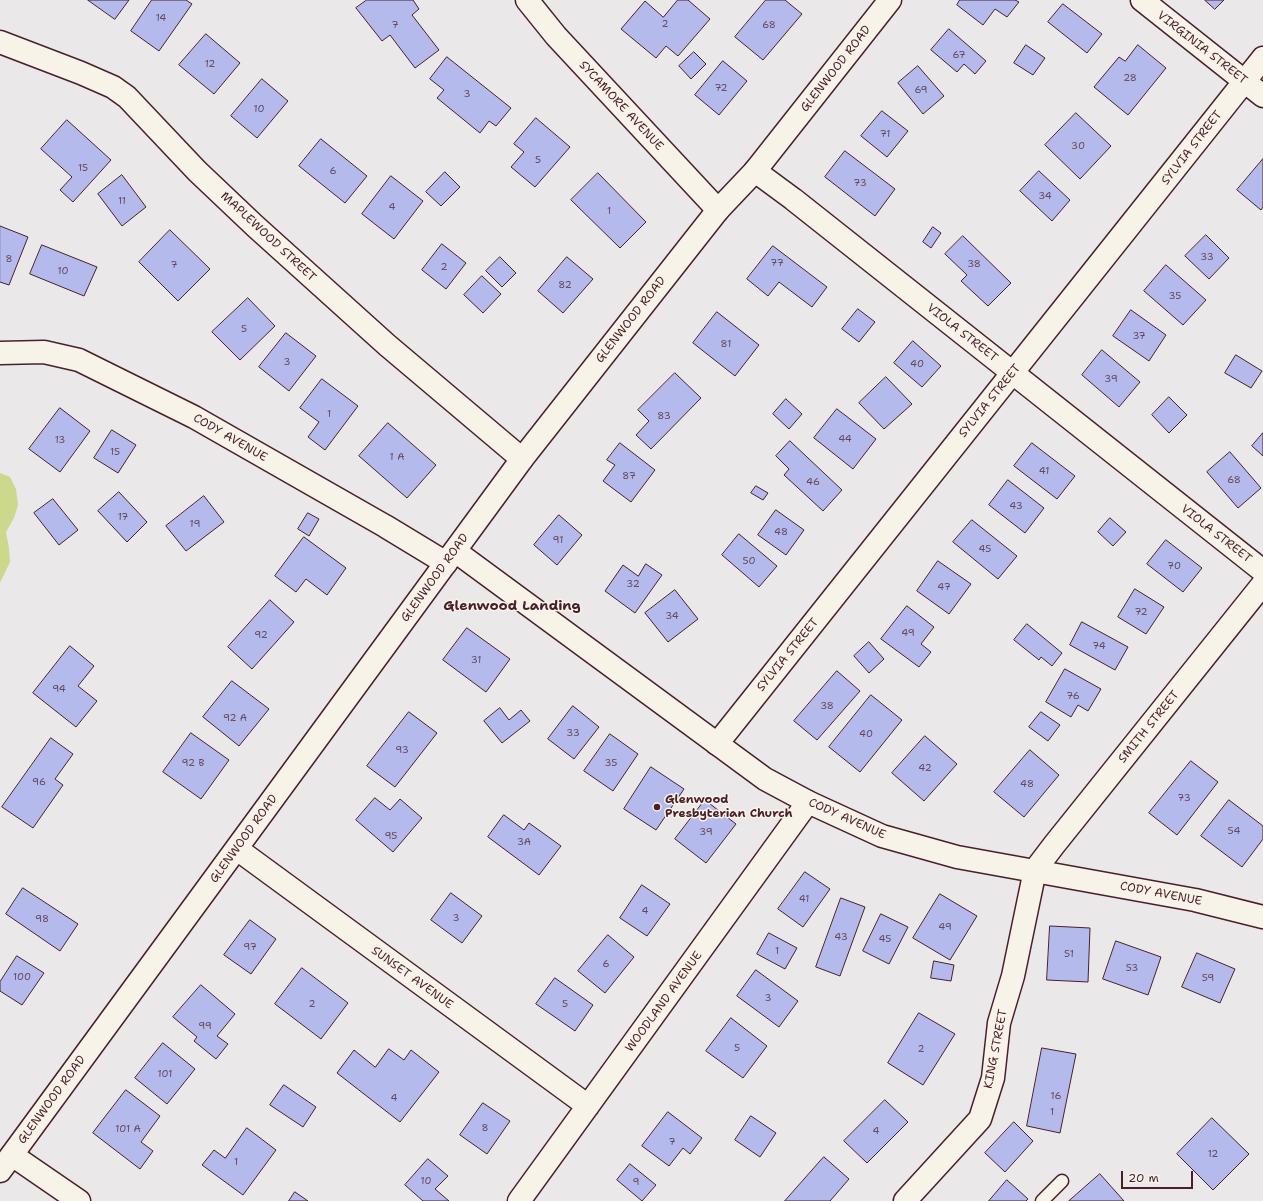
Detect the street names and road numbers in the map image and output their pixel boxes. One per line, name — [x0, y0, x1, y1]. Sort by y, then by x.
street label: VIRGINIA STREET — [1154, 8, 1250, 88]
street label: GLENWOOD ROAD — [798, 23, 874, 115]
street label: SYCAMORE AVENUE — [576, 58, 666, 154]
street label: SYLVIA STREET — [1159, 108, 1225, 188]
street label: MAPLEWOOD STREET — [217, 189, 319, 285]
street label: GLENWOOD ROAD — [593, 274, 669, 366]
street label: VIOLA STREET — [924, 301, 1000, 365]
street label: SYLVIA STREET — [956, 361, 1024, 441]
street label: CODY AVENUE — [190, 411, 270, 465]
street label: VIOLA STREET — [1178, 502, 1254, 566]
street label: GLENWOOD ROAD — [398, 531, 472, 625]
street label: SYLVIA STREET — [754, 615, 822, 695]
street label: SMITH STREET — [1116, 688, 1182, 766]
street label: GLENWOOD ROAD — [207, 792, 281, 886]
street label: CODY AVENUE — [806, 796, 888, 842]
street label: CODY AVENUE — [1119, 879, 1203, 909]
street label: SUNSET AVENUE — [368, 944, 456, 1012]
street label: WOODLAND AVENUE — [623, 949, 705, 1055]
street label: KING STREET — [981, 1008, 1011, 1090]
street label: GLENWOOD ROAD — [15, 1053, 89, 1147]

